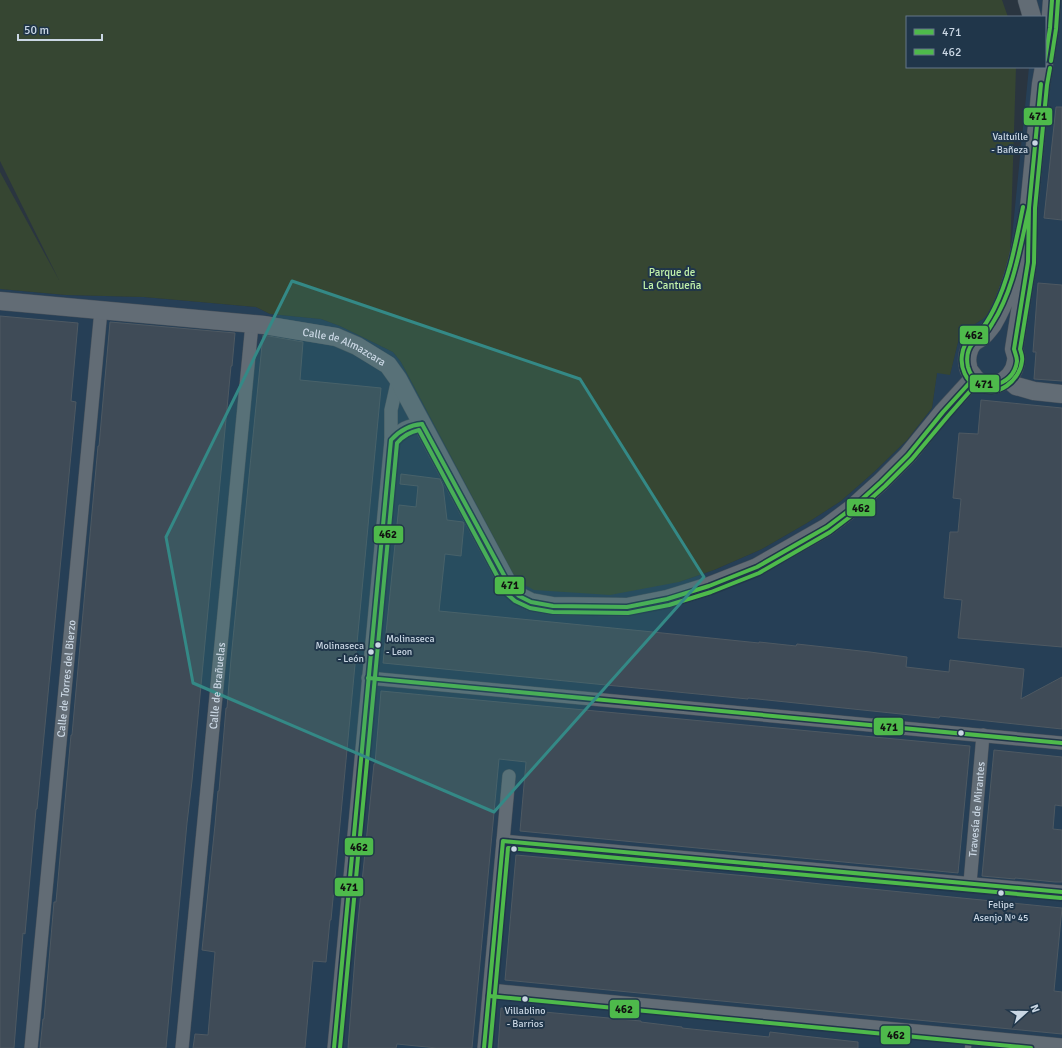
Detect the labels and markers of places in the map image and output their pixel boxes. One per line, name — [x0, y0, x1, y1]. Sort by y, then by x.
place label: Valtuílle - Bañeza — [991, 131, 1028, 156]
marker: Valtuílle - Bañeza — [1030, 138, 1040, 148]
place label: Molinaseca - Leon — [386, 633, 435, 658]
place label: Molinaseca - León — [315, 640, 364, 665]
marker: Molinaseca - Leon — [373, 640, 383, 650]
marker: Molinaseca - León — [366, 647, 376, 657]
unlabelled marker — [956, 728, 966, 738]
unlabelled marker — [509, 844, 519, 854]
marker: Felipe Asenjo Nº 45 — [996, 888, 1006, 898]
place label: Felipe Asenjo Nº 45 — [973, 899, 1029, 924]
marker: Villablino - Barrios — [520, 994, 530, 1004]
place label: Villablino - Barrios — [505, 1005, 545, 1030]

